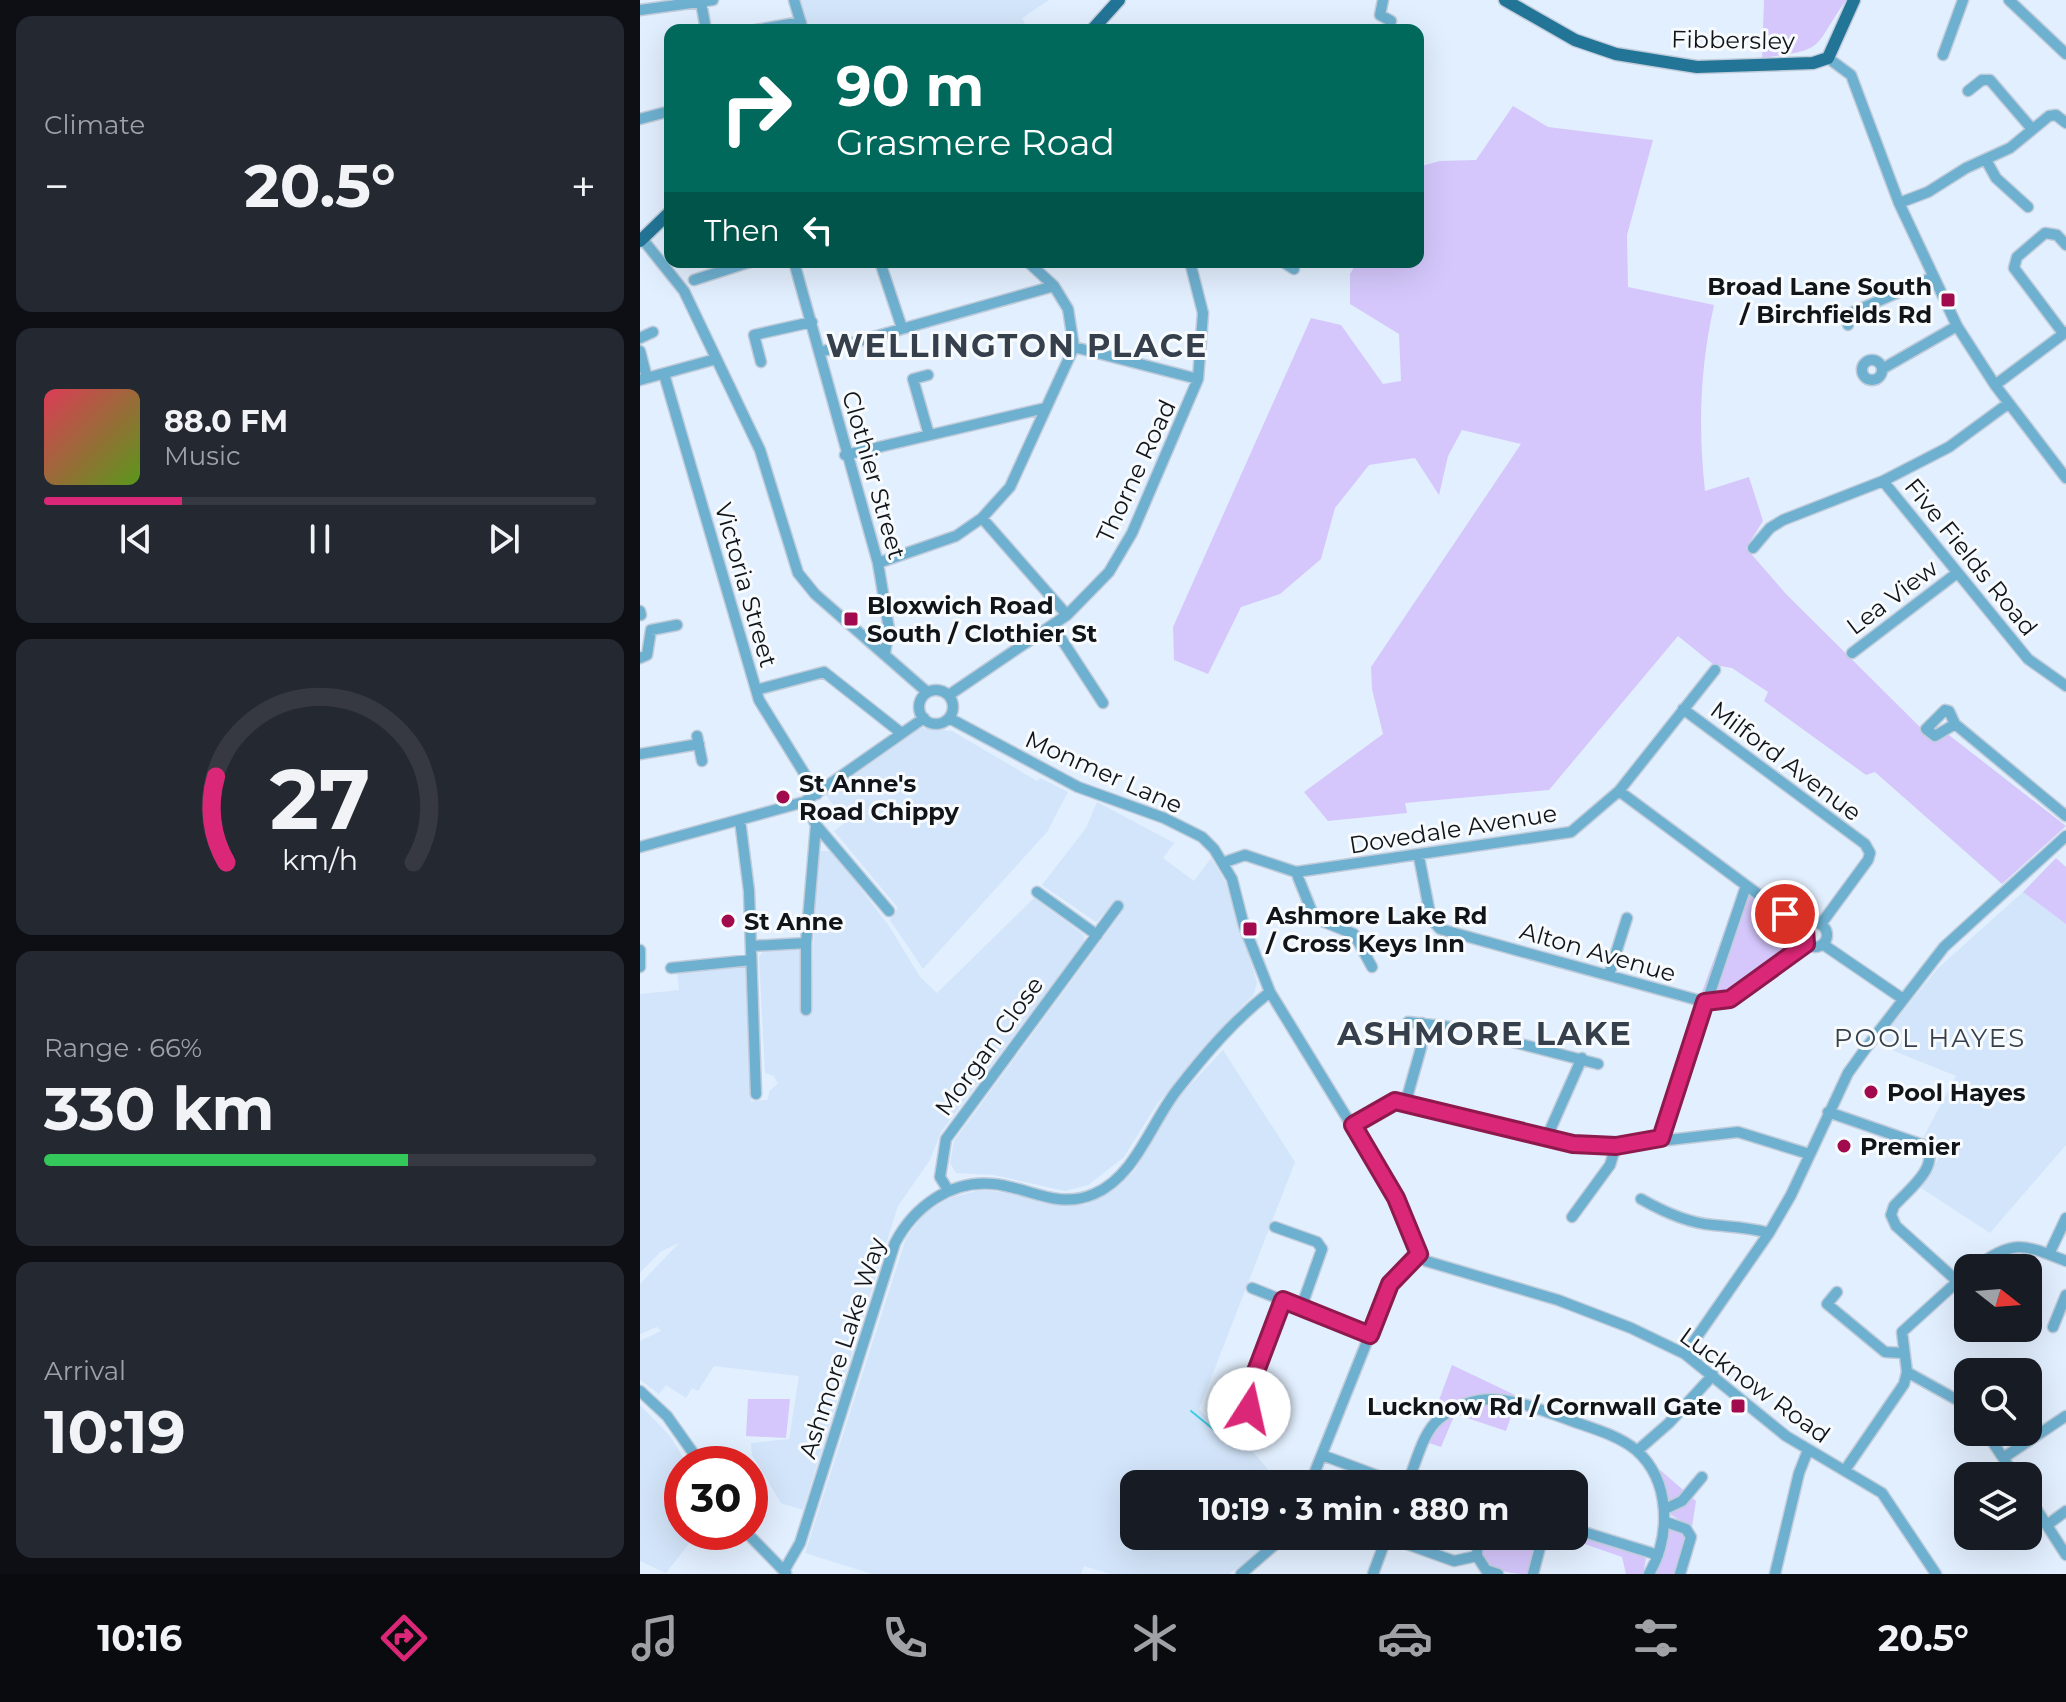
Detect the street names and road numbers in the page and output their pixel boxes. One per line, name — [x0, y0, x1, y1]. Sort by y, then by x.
street label: Fibbersley — [1671, 24, 1795, 56]
street label: Clothier Street — [836, 387, 912, 563]
street label: Thorne Road — [1090, 395, 1182, 547]
street label: Five Fields Road — [1898, 472, 2044, 642]
street label: Victoria Street — [709, 499, 783, 671]
street label: Lea View — [1841, 553, 1943, 641]
street label: Milford Avenue — [1705, 695, 1867, 827]
street label: Monmer Lane — [1021, 724, 1187, 820]
street label: Dovedale Avenue — [1347, 798, 1559, 860]
street label: Alton Avenue — [1517, 916, 1679, 988]
street label: Morgan Close — [929, 971, 1049, 1121]
street label: Ashmore Lake Way — [793, 1234, 891, 1462]
street label: Lucknow Road — [1674, 1321, 1836, 1449]

